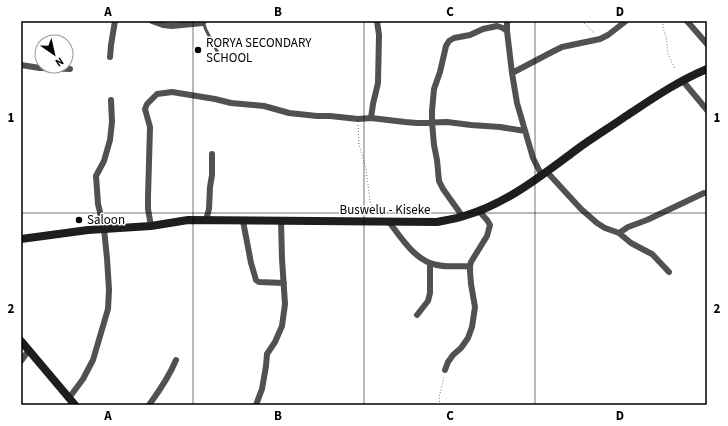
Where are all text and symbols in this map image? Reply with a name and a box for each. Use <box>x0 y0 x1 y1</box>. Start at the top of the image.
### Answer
text: A <box>103 3 112 21</box>
text: B <box>274 3 282 21</box>
text: C <box>446 3 454 21</box>
text: D <box>616 3 624 21</box>
north arrow <box>34 34 74 74</box>
place label: RORYA SECONDARY SCHOOL <box>206 34 312 67</box>
marker: RORYA SECONDARY SCHOOL <box>193 45 203 55</box>
text: N <box>52 54 67 70</box>
text: 1 <box>8 109 15 127</box>
text: 1 <box>714 109 721 127</box>
street label: Buswelu - Kiseke <box>340 201 430 219</box>
place label: Saloon <box>87 211 125 229</box>
marker: Saloon <box>74 215 84 225</box>
text: 2 <box>8 300 15 318</box>
text: 2 <box>714 300 721 318</box>
text: A <box>103 407 112 425</box>
text: B <box>274 407 282 425</box>
text: C <box>446 407 454 425</box>
text: D <box>616 407 624 425</box>

